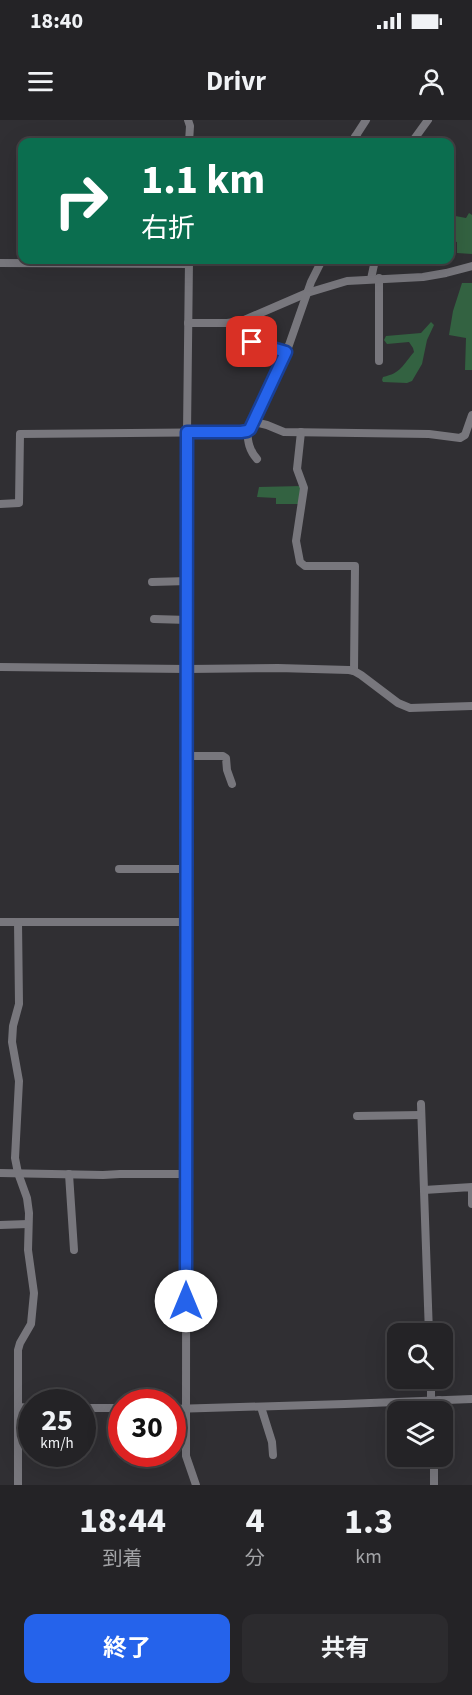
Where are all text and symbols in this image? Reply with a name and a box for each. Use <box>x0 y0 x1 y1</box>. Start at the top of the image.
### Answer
text: 18:40 <box>30 5 83 37</box>
text: Drivr <box>206 62 266 101</box>
icon: menu <box>24 65 57 98</box>
icon: person <box>415 65 448 98</box>
text: 1.1 km <box>141 150 265 210</box>
icon: right <box>42 162 120 240</box>
text: 右折 <box>141 209 195 248</box>
pin <box>226 316 277 367</box>
icon: arrive <box>235 325 268 358</box>
position arrow <box>154 1269 218 1333</box>
map controls <box>387 1323 453 1467</box>
button: search <box>387 1323 453 1389</box>
speed limit sign: 30 <box>108 1389 186 1467</box>
text: 25 <box>41 1399 73 1442</box>
button: layers <box>387 1401 453 1467</box>
text: km/h <box>40 1433 74 1454</box>
text: 18:44 <box>79 1495 166 1546</box>
text: 4 <box>245 1495 265 1546</box>
text: 1.3 <box>344 1496 393 1547</box>
text: km <box>355 1543 382 1571</box>
text: 到着 <box>103 1545 143 1573</box>
text: 分 <box>245 1545 265 1573</box>
button: 終了 <box>24 1614 230 1683</box>
button: 共有 <box>242 1614 448 1683</box>

